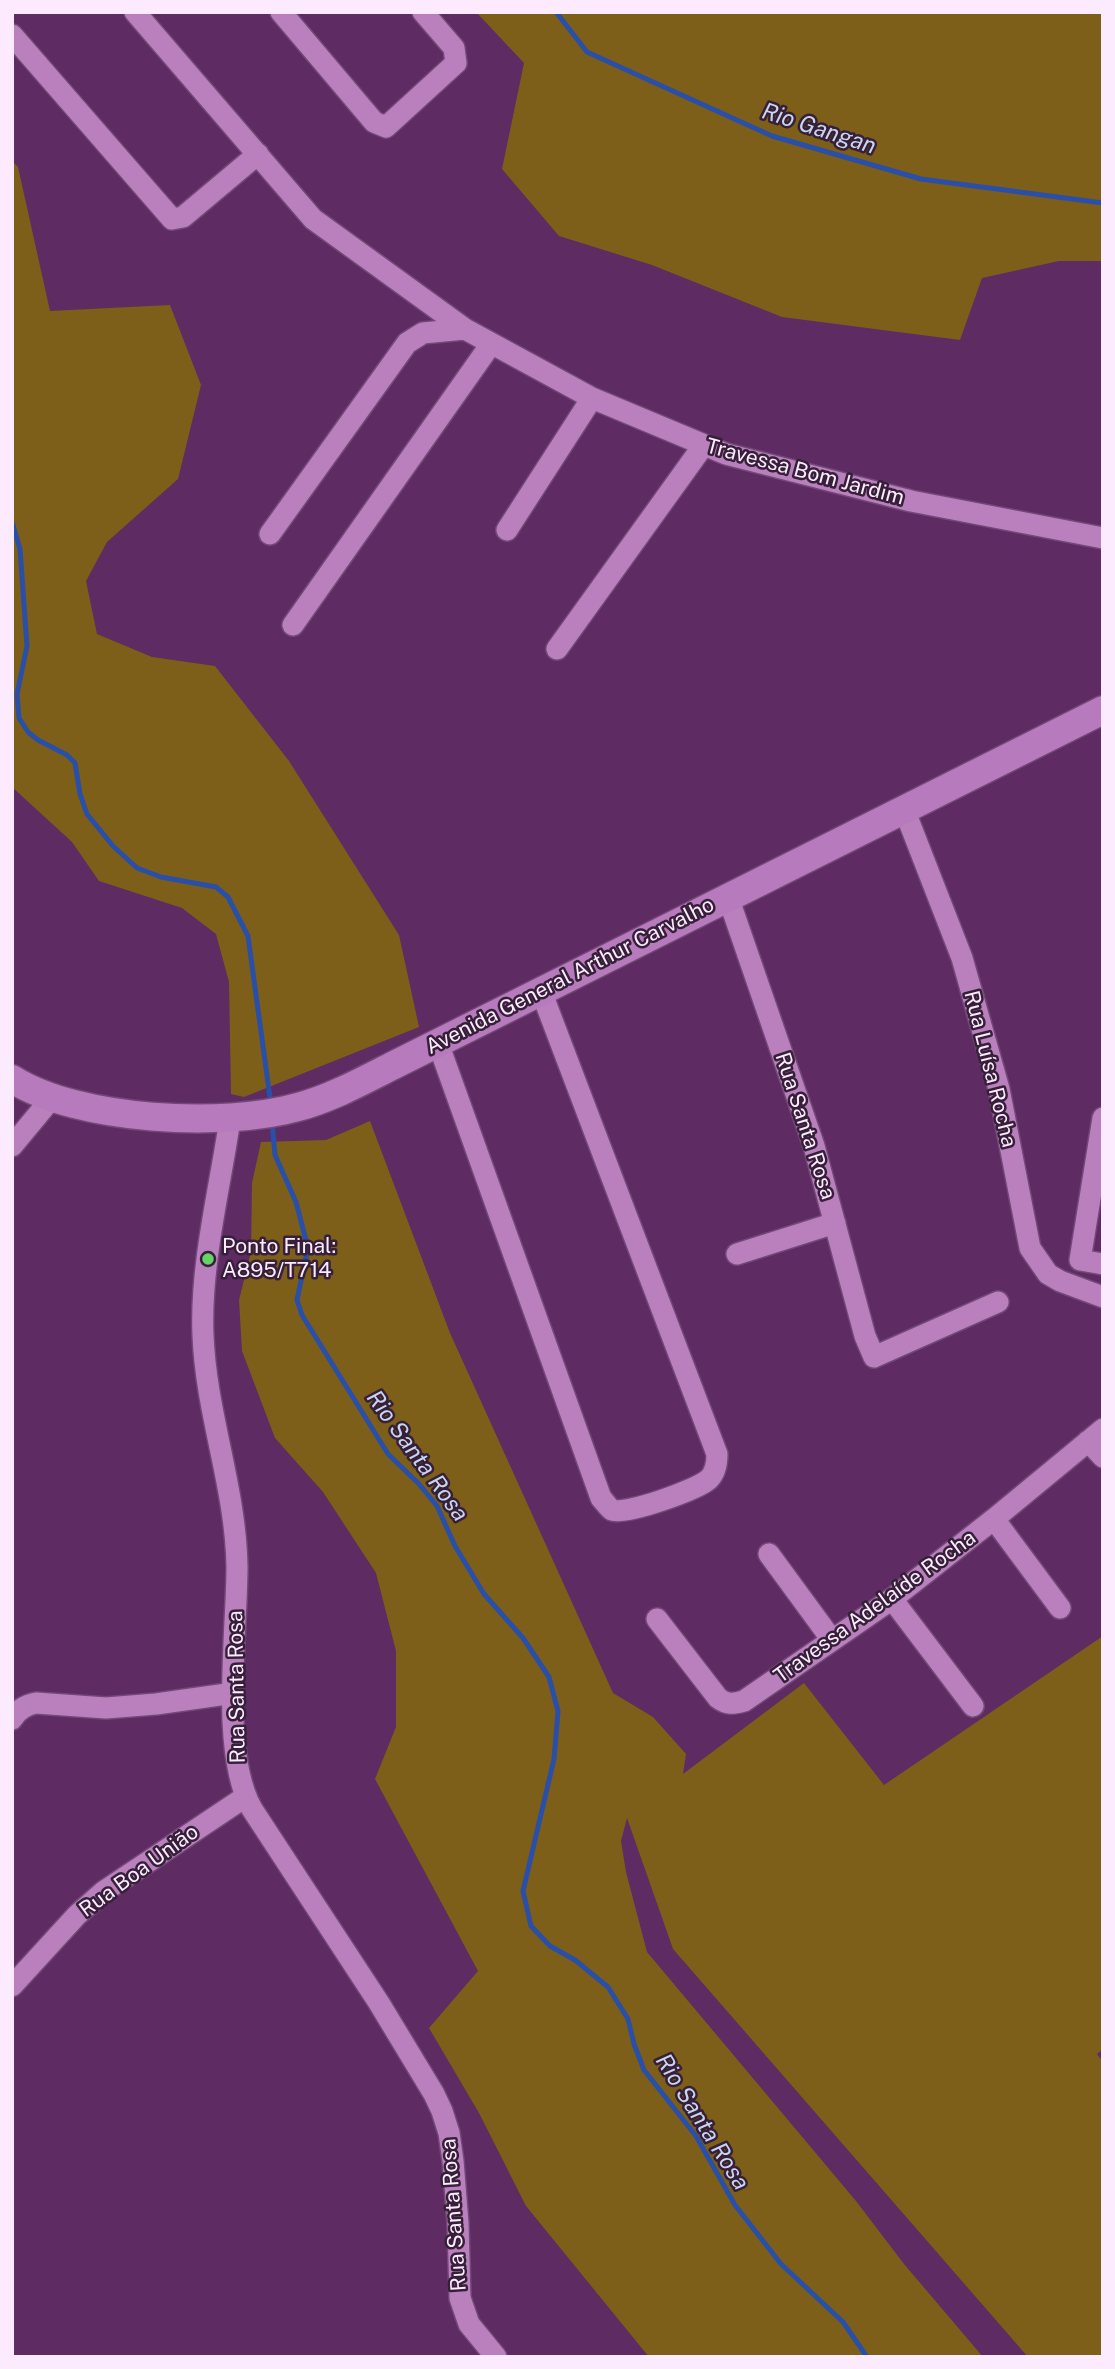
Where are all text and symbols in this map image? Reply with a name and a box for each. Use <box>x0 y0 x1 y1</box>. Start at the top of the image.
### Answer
water label: Rio Gangan <box>758 98 880 160</box>
street label: Travessa Bom Jardim <box>703 433 907 511</box>
street label: Avenida General Arthur Carvalho <box>422 892 718 1060</box>
street label: Rua Luísa Rocha <box>958 988 1022 1150</box>
street label: Rua Santa Rosa <box>769 1049 841 1203</box>
place label: Ponto Final: A895/T714 <box>222 1234 336 1284</box>
marker: Ponto Final: A895/T714 <box>200 1251 216 1267</box>
water label: Rio Santa Rosa <box>360 1385 474 1527</box>
street label: Travessa Adelaíde Rocha <box>769 1525 981 1689</box>
street label: Rua Santa Rosa <box>223 1610 251 1764</box>
street label: Rua Boa União <box>75 1819 203 1923</box>
water label: Rio Santa Rosa <box>649 2049 755 2195</box>
street label: Rua Santa Rosa <box>436 2138 472 2292</box>

